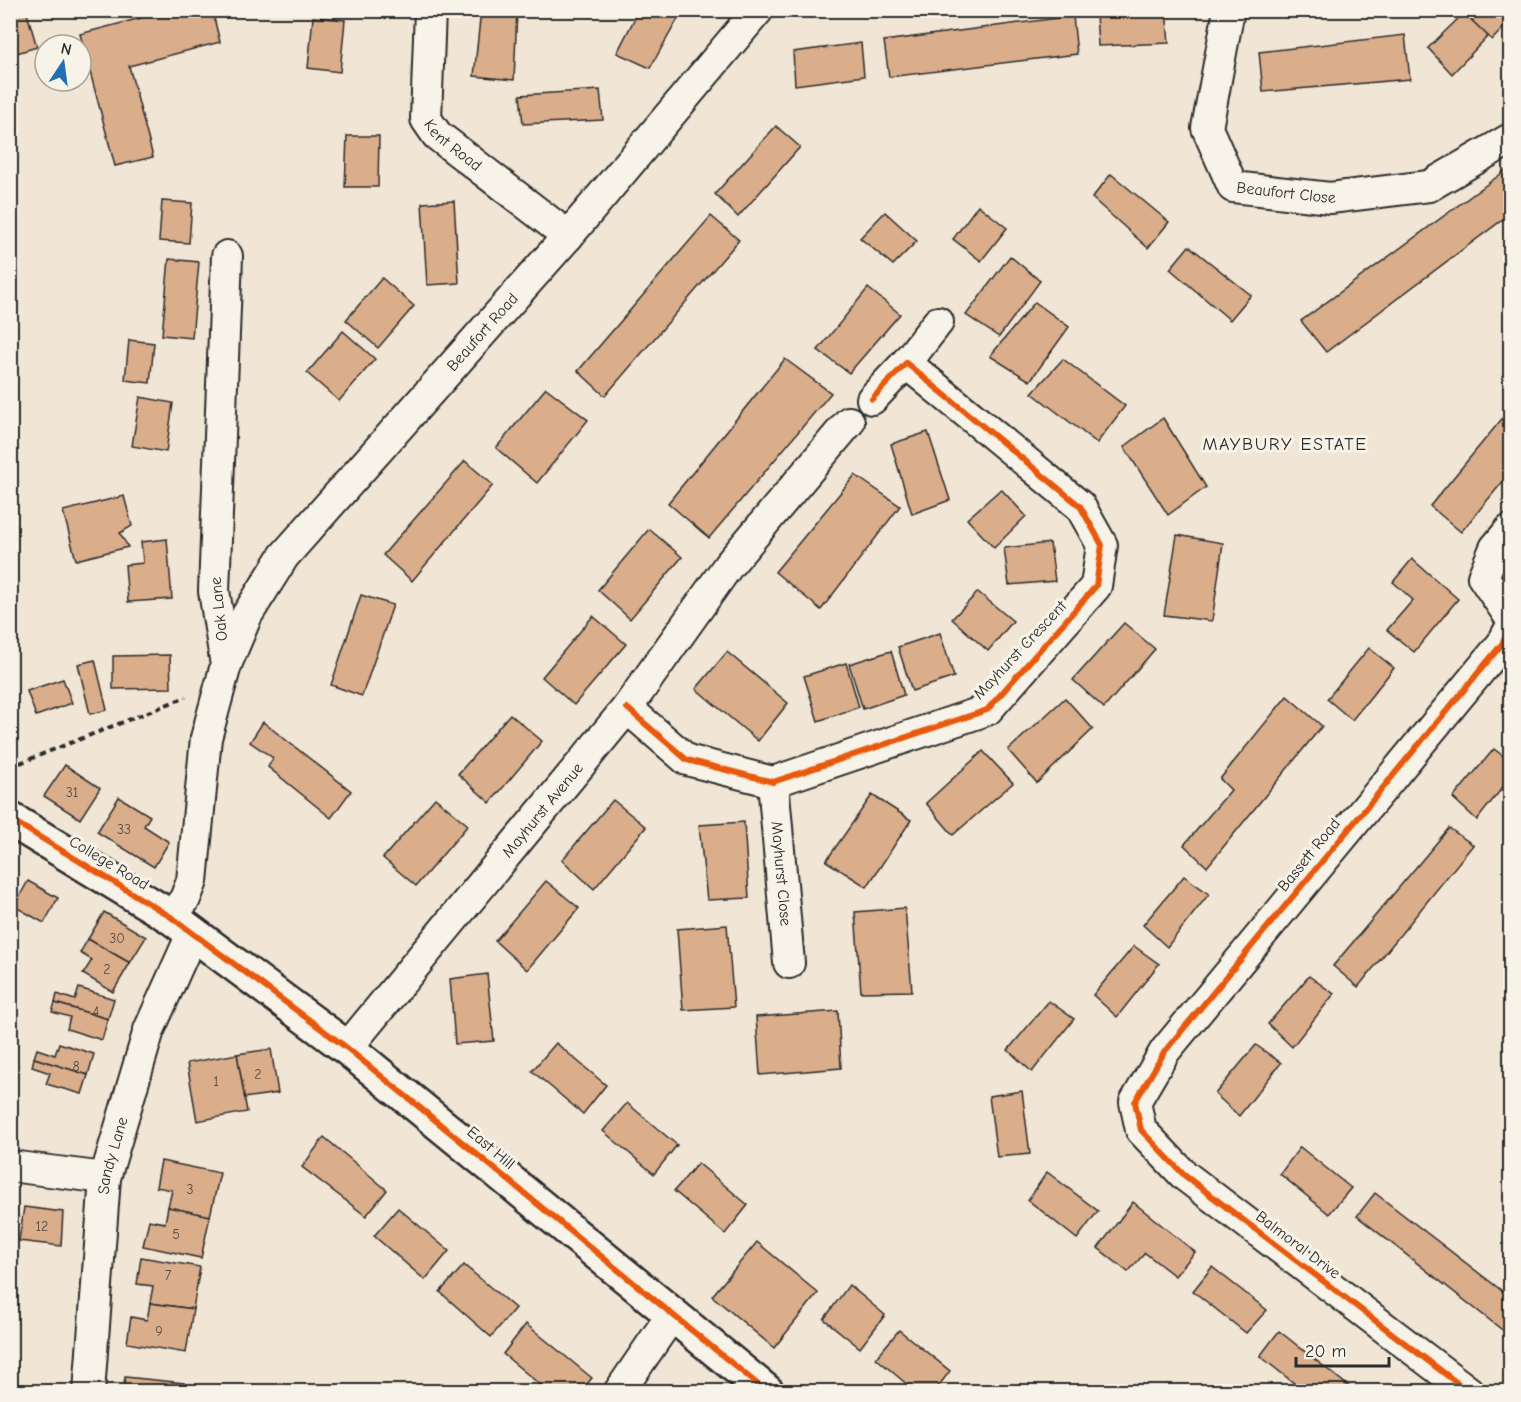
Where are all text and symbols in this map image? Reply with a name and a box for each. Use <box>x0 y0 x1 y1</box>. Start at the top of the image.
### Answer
north arrow <box>33 33 93 93</box>
text: N <box>59 39 73 59</box>
street label: Kent Road <box>420 116 485 175</box>
street label: Beaufort Close <box>1236 178 1337 207</box>
street label: Beaufort Road <box>443 290 522 375</box>
district label: MAYBURY ESTATE <box>1202 434 1368 455</box>
street label: Oak Lane <box>207 576 231 642</box>
street label: Mayhurst Crescent <box>970 597 1071 703</box>
street label: Mayhurst Avenue <box>499 759 587 861</box>
house number: 31 <box>66 784 78 801</box>
street label: Bassett Road <box>1274 815 1344 895</box>
house number: 33 <box>117 821 131 838</box>
street label: Mayhurst Close <box>768 821 795 927</box>
street label: College Road <box>66 832 152 894</box>
house number: 30 <box>109 930 125 947</box>
house number: 2 <box>103 961 111 978</box>
house number: 4 <box>93 1003 100 1020</box>
house number: 8 <box>72 1058 80 1075</box>
house number: 2 <box>254 1066 262 1083</box>
house number: 1 <box>213 1073 219 1090</box>
street label: Sandy Lane <box>95 1115 132 1195</box>
street label: East Hill <box>463 1123 519 1173</box>
house number: 3 <box>186 1181 194 1198</box>
street label: Balmoral Drive <box>1252 1207 1344 1283</box>
house number: 12 <box>36 1218 48 1235</box>
house number: 5 <box>172 1226 180 1243</box>
house number: 7 <box>165 1267 172 1284</box>
house number: 9 <box>155 1323 163 1340</box>
scale bar <box>1296 1330 1389 1368</box>
text: 20 m <box>1305 1341 1346 1362</box>

